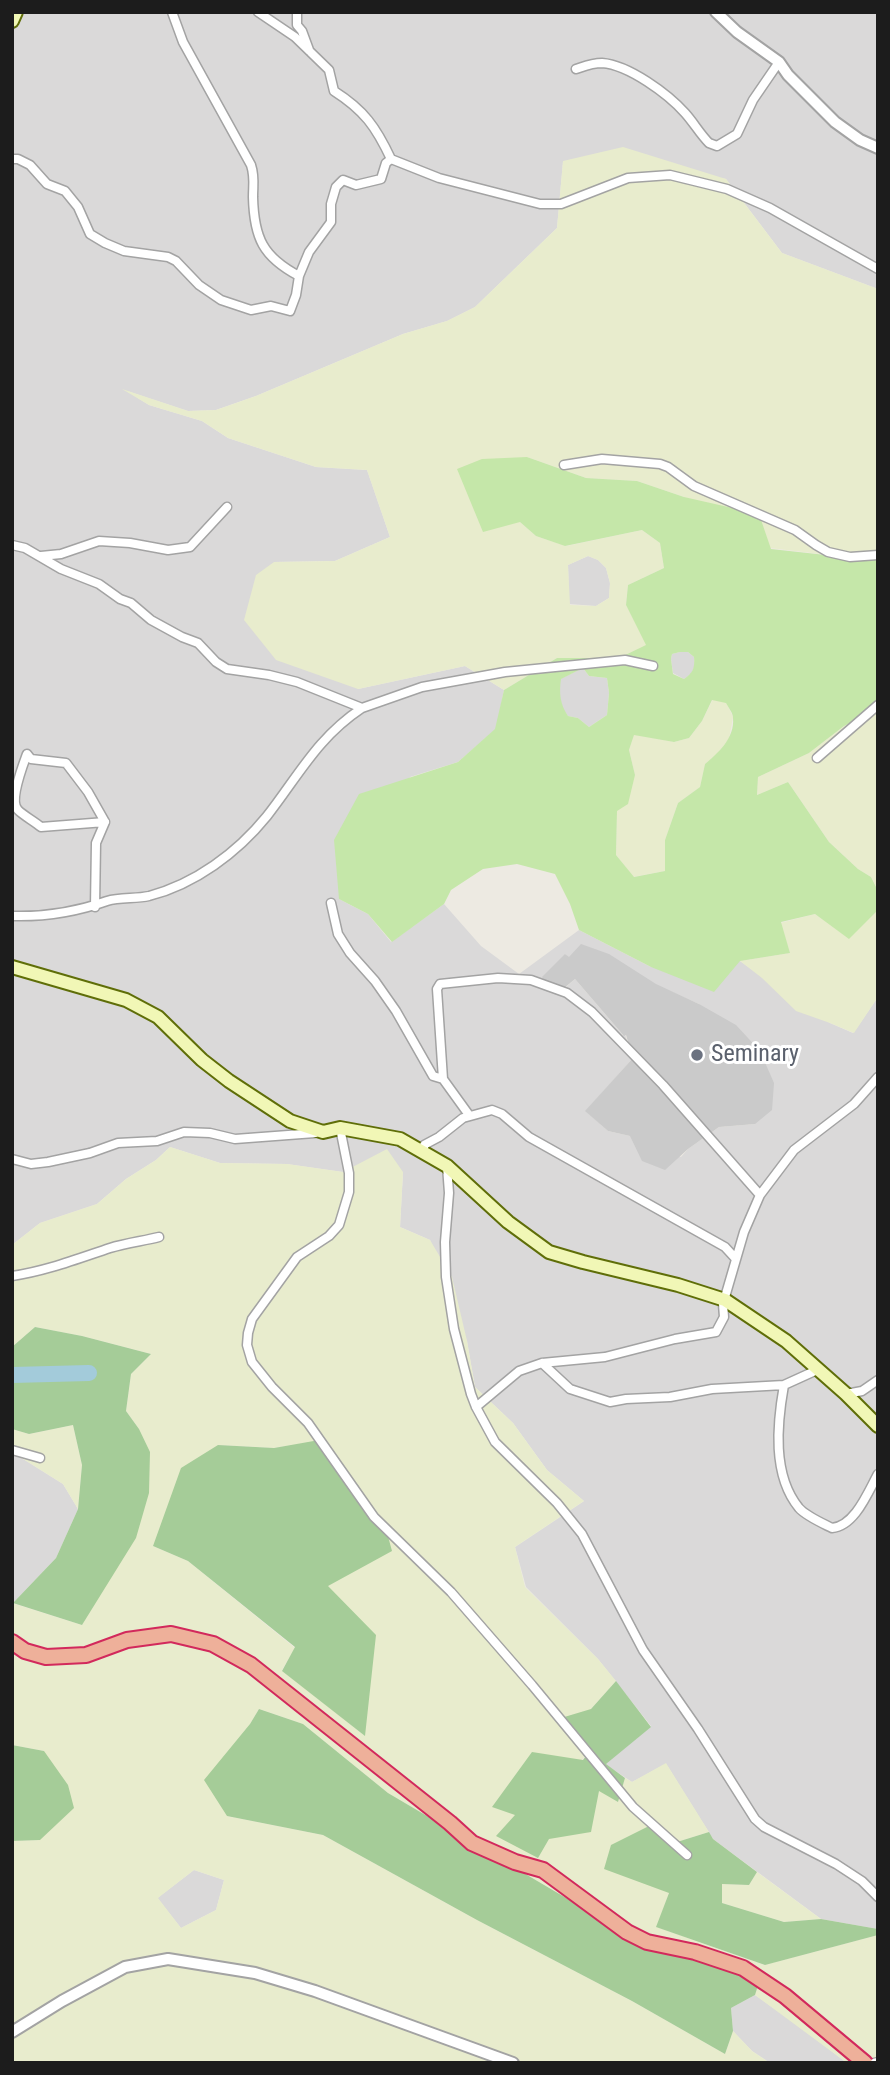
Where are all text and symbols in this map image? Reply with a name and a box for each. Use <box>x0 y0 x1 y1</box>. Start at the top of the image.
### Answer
place label: Seminary <box>711 1041 799 1069</box>
marker: Seminary <box>689 1047 705 1063</box>

